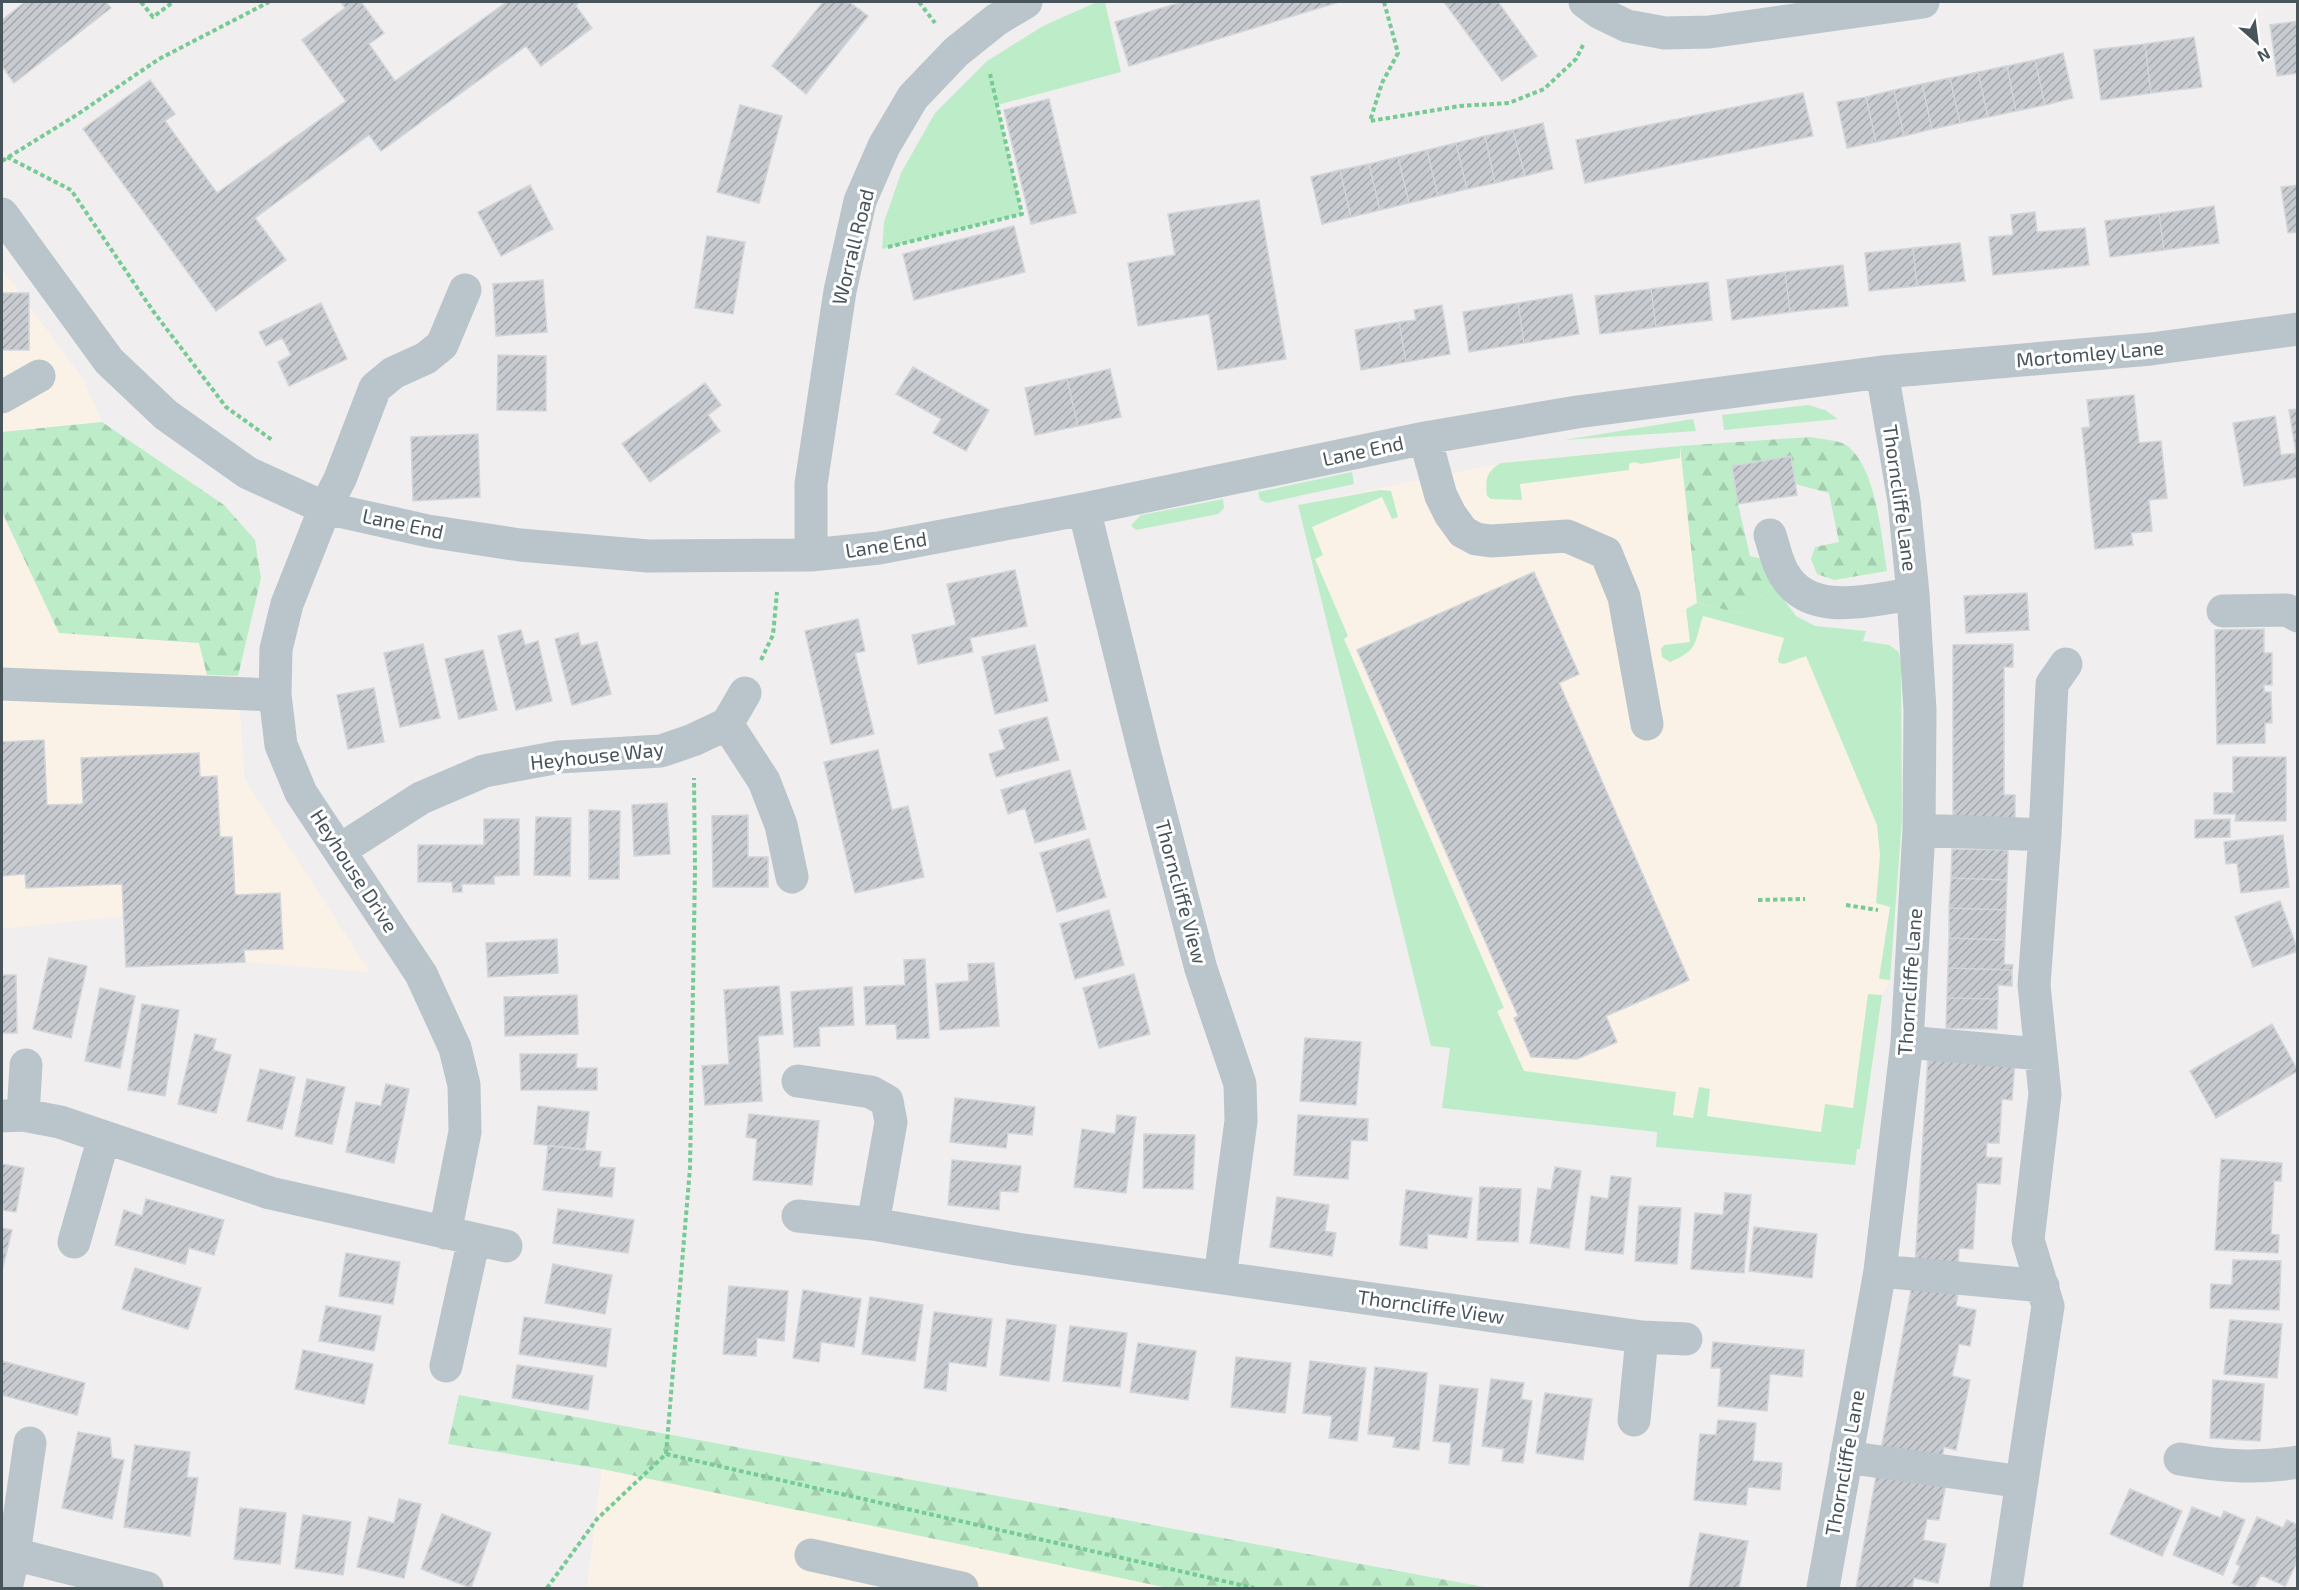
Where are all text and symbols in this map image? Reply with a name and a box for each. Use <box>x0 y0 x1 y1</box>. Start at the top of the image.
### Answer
north arrow <box>2227 12 2287 72</box>
text: N <box>2255 45 2274 67</box>
street label: Worrall Road <box>826 186 878 307</box>
street label: Mortomley Lane <box>2015 335 2165 371</box>
street label: Thorncliffe Lane <box>1879 423 1923 573</box>
street label: Lane End <box>1320 430 1406 470</box>
street label: Lane End <box>360 503 446 543</box>
street label: Lane End <box>843 526 928 562</box>
street label: Heyhouse Way <box>529 736 665 774</box>
street label: Heyhouse Drive <box>306 804 404 936</box>
street label: Thorncliffe View <box>1151 817 1213 966</box>
street label: Thorncliffe Lane <box>1892 907 1926 1056</box>
street label: Thorncliffe View <box>1356 1284 1506 1328</box>
street label: Thorncliffe Lane <box>1819 1388 1869 1538</box>

